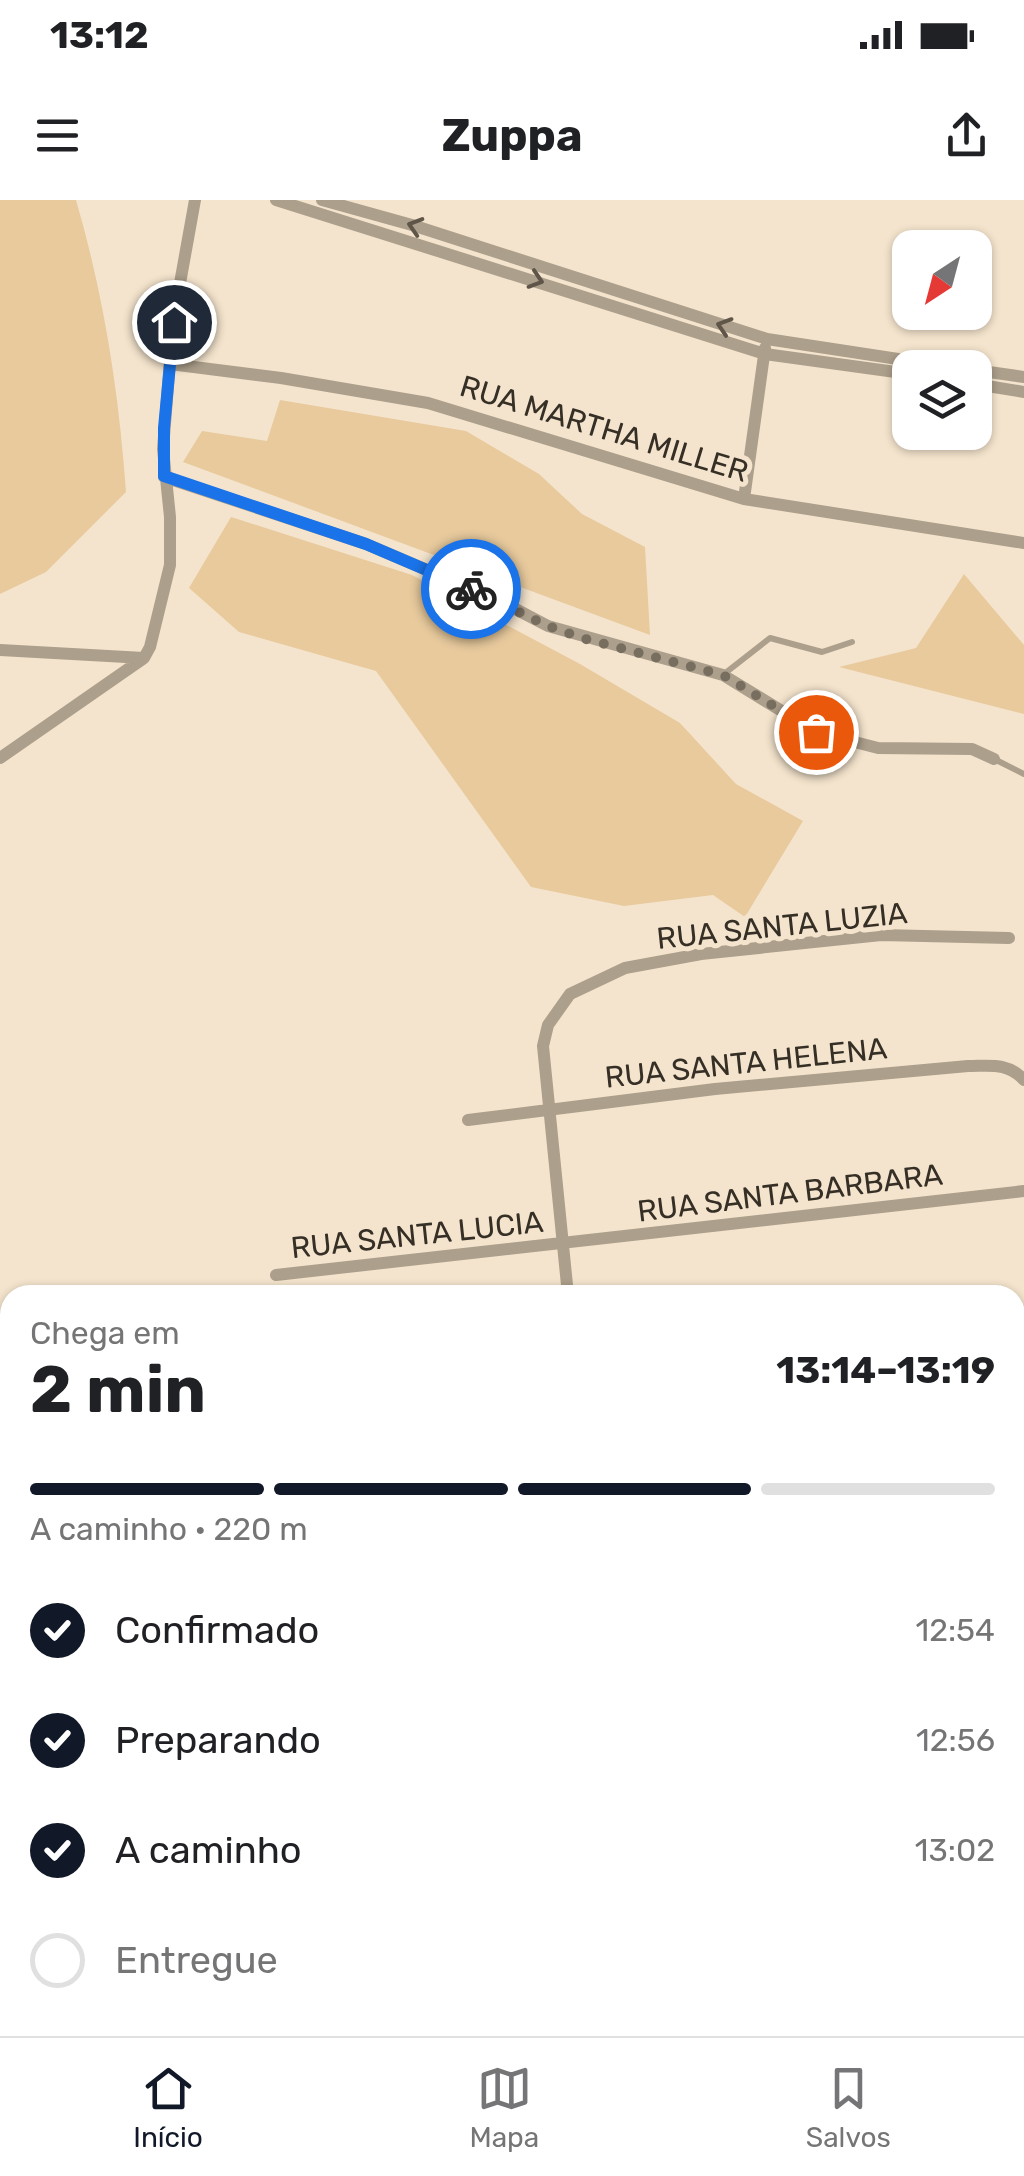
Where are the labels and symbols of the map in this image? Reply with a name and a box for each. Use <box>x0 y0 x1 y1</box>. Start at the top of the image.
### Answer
one-way arrow <box>407 217 424 238</box>
north arrow <box>892 230 992 330</box>
one-way arrow <box>527 269 544 289</box>
pin <box>132 280 217 365</box>
one-way arrow <box>716 317 733 337</box>
street label: RUA MARTHA MILLER <box>456 368 752 490</box>
courier <box>421 539 521 639</box>
pin <box>774 690 859 775</box>
street label: RUA SANTA LUZIA <box>655 895 909 957</box>
street label: RUA SANTA HELENA <box>603 1030 889 1096</box>
street label: RUA SANTA BARBARA <box>635 1156 945 1230</box>
street label: RUA SANTA LUCIA <box>289 1204 545 1266</box>

